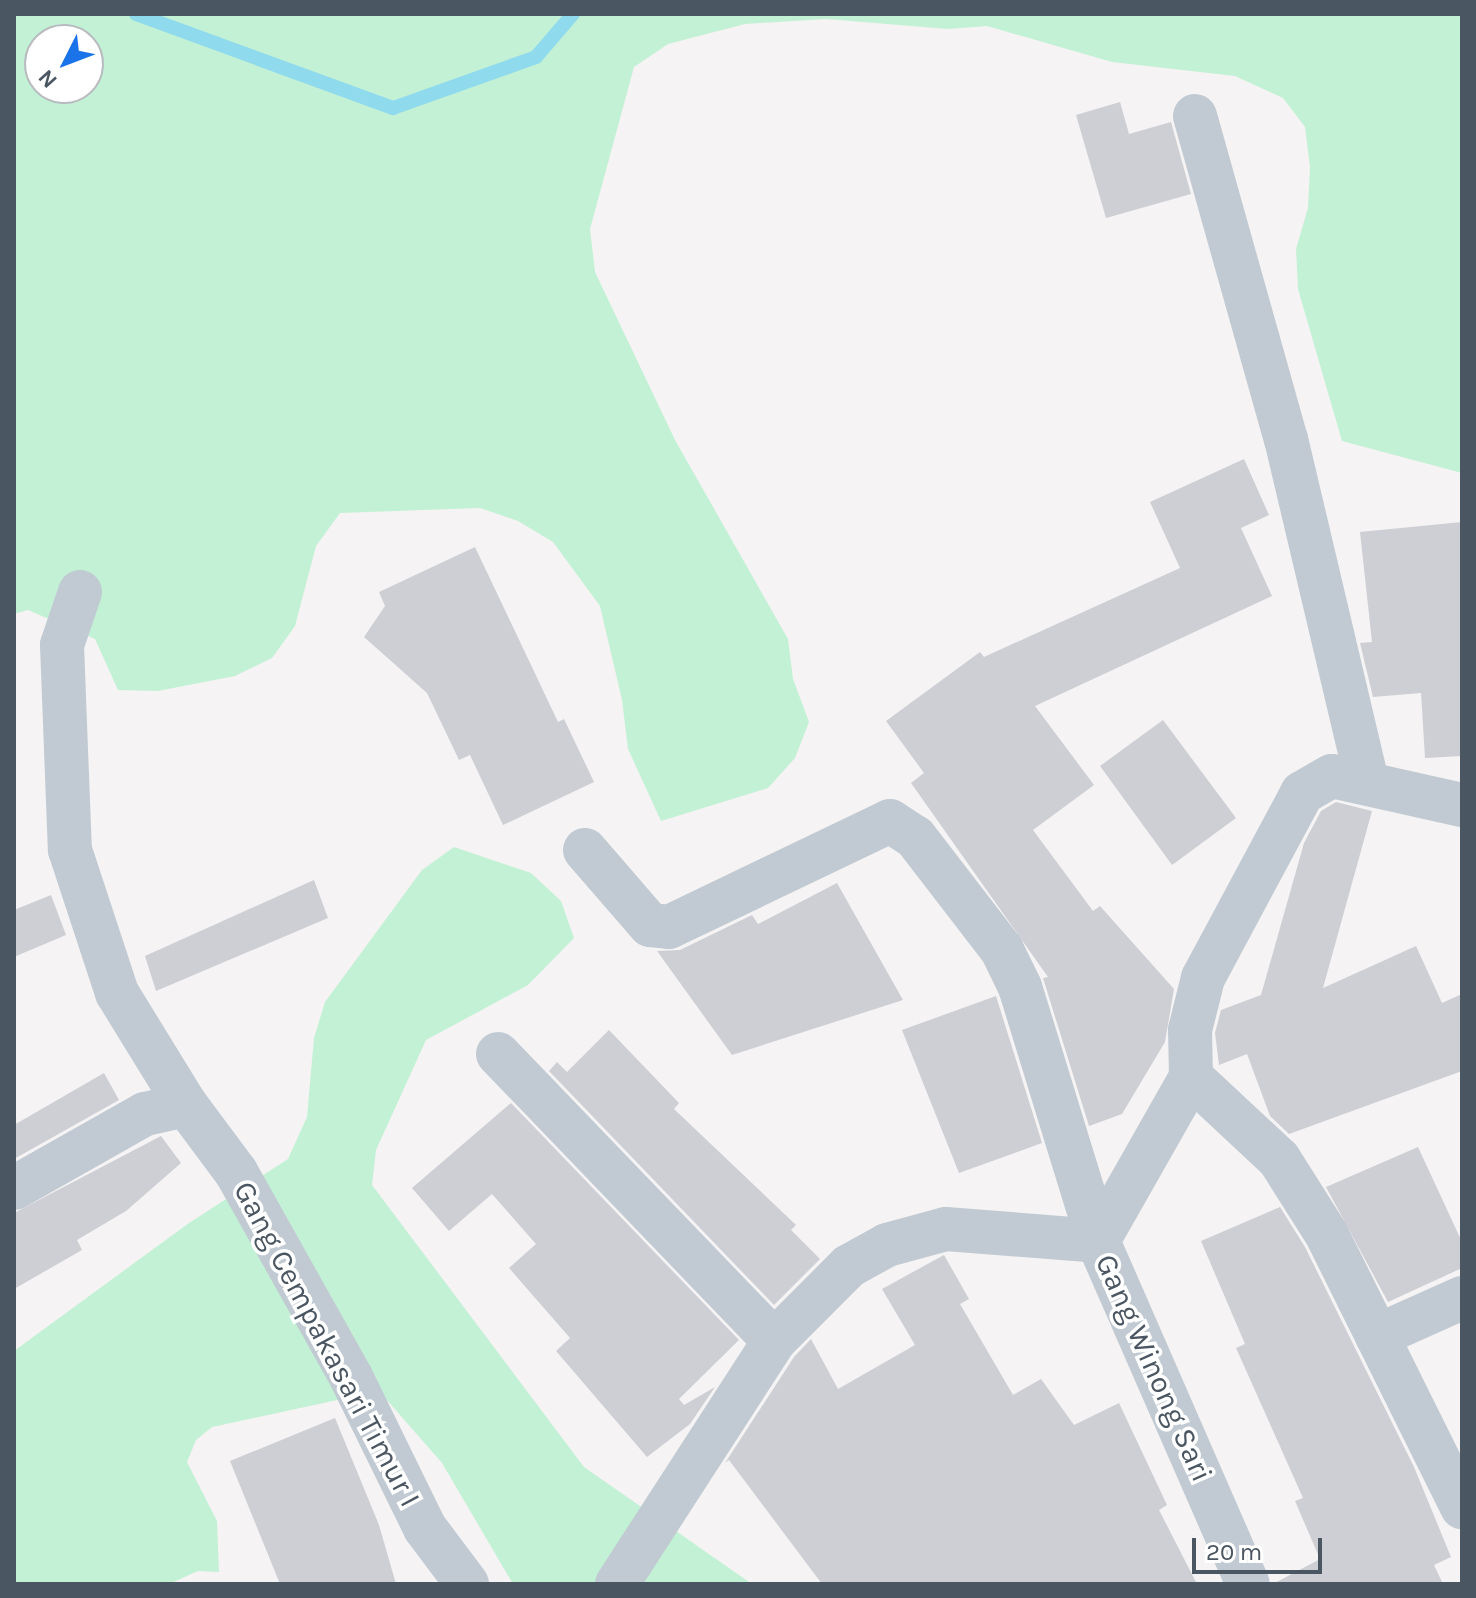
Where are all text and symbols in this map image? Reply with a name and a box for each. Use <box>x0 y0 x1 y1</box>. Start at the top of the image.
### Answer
north arrow <box>24 24 104 104</box>
text: N <box>33 64 63 93</box>
street label: Gang Cempakasari Timur I <box>226 1175 428 1513</box>
street label: Gang Winong Sari <box>1088 1249 1220 1487</box>
scale bar <box>1196 1522 1326 1572</box>
text: 20 m <box>1206 1538 1262 1566</box>

